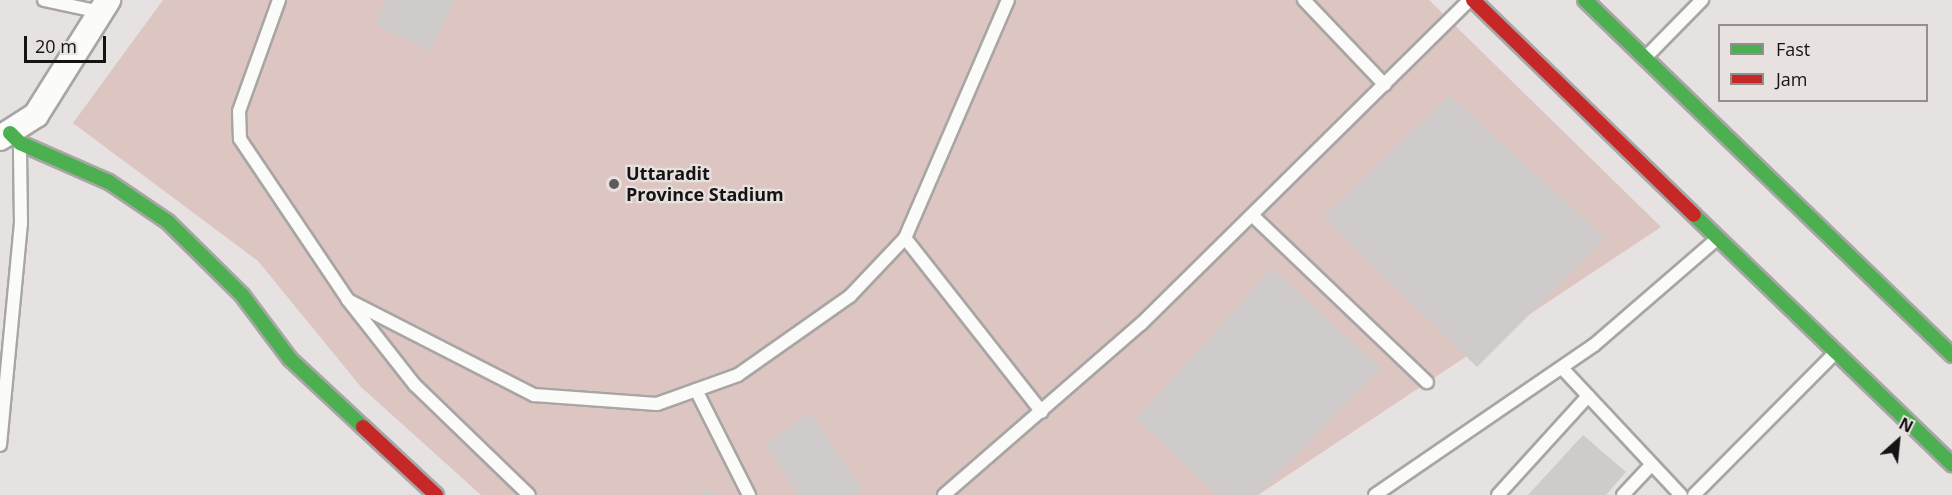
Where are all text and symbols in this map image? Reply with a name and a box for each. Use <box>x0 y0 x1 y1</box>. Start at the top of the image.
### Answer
scale bar <box>27 24 110 62</box>
legend <box>1718 24 1928 102</box>
text: 20 m <box>35 34 77 58</box>
text: Fast <box>1776 37 1810 61</box>
text: Jam <box>1776 67 1808 91</box>
place label: Uttaradit Province Stadium <box>626 163 784 206</box>
marker: Uttaradit Province Stadium <box>607 177 621 191</box>
north arrow <box>1868 411 1928 471</box>
text: N <box>1895 412 1917 438</box>

